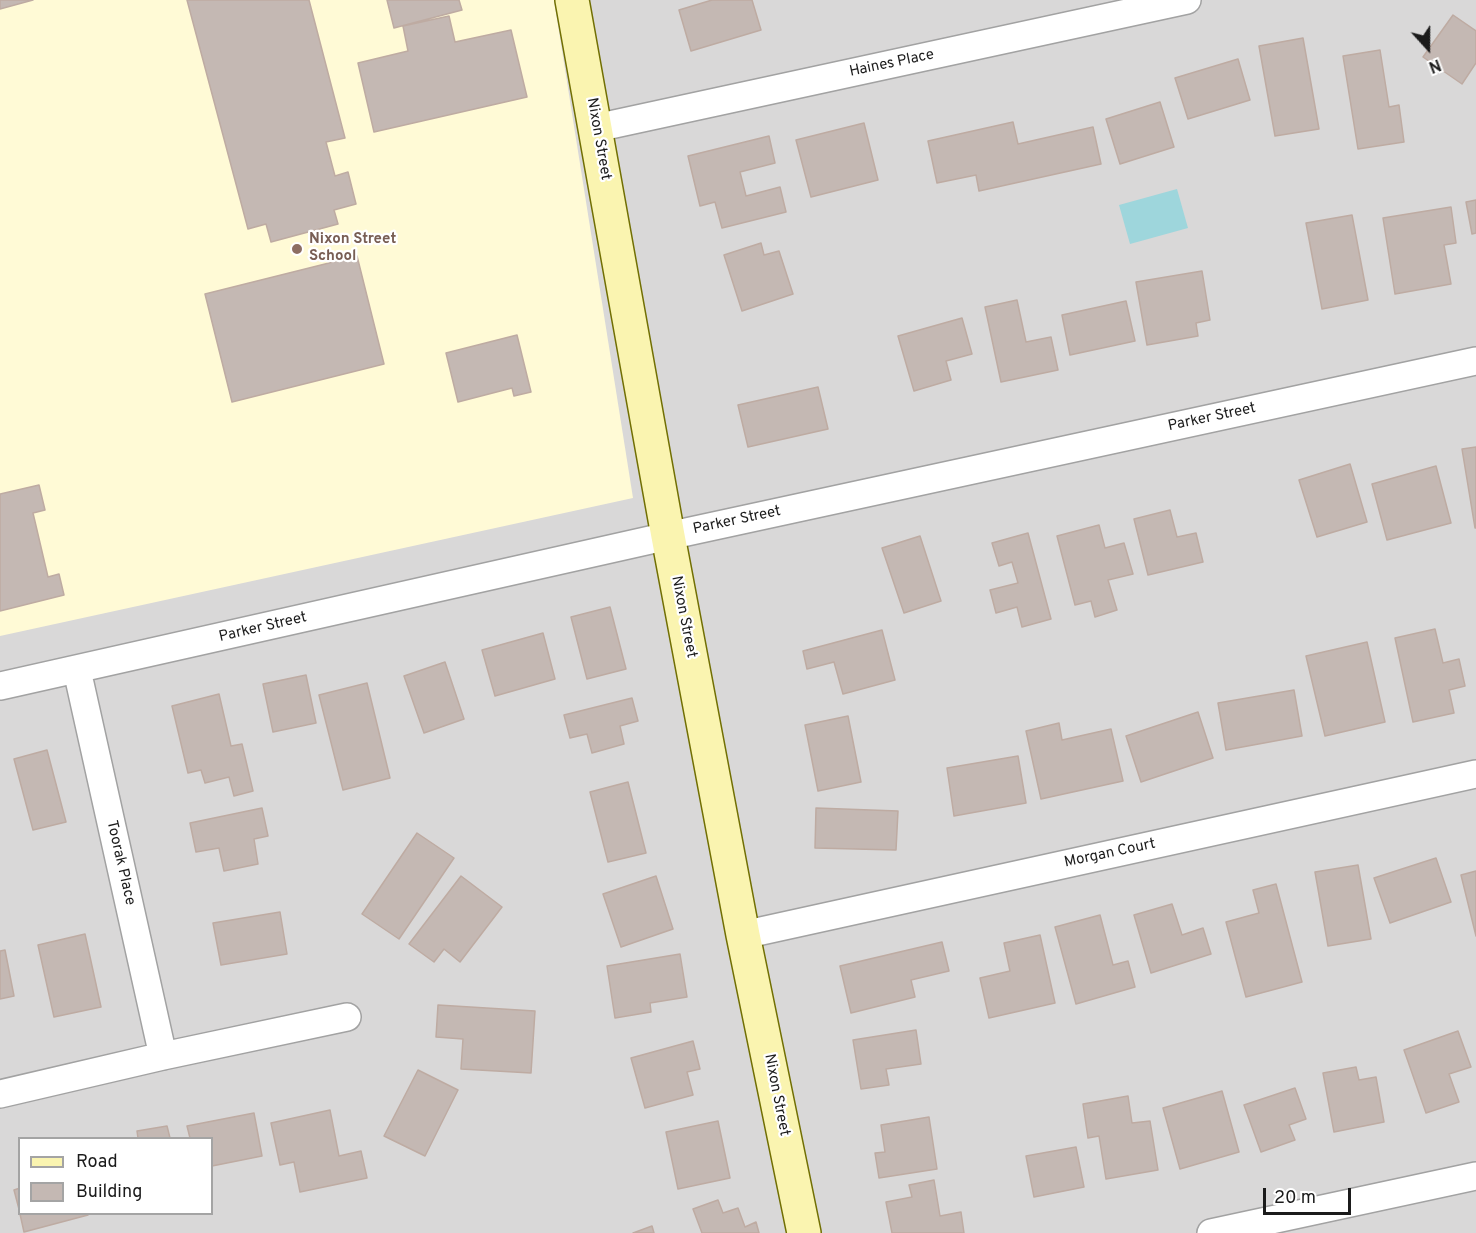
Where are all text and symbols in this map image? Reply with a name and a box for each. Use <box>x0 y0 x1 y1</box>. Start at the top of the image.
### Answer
north arrow <box>1398 18 1458 78</box>
street label: Haines Place <box>848 46 936 82</box>
text: N <box>1425 53 1443 76</box>
street label: Nixon Street <box>582 96 614 182</box>
place label: Nixon Street School <box>309 231 396 266</box>
marker: Nixon Street School <box>290 242 304 256</box>
street label: Parker Street <box>1166 400 1258 436</box>
street label: Parker Street <box>691 503 783 539</box>
street label: Nixon Street <box>666 574 700 660</box>
street label: Parker Street <box>217 609 309 647</box>
street label: Toorak Place <box>102 819 138 907</box>
street label: Morgan Court <box>1063 836 1157 872</box>
street label: Nixon Street <box>759 1052 793 1138</box>
legend <box>18 1137 213 1215</box>
text: Road <box>76 1151 118 1174</box>
scale bar <box>1266 1176 1354 1214</box>
text: Building <box>76 1181 142 1204</box>
text: 20 m <box>1274 1187 1316 1210</box>

